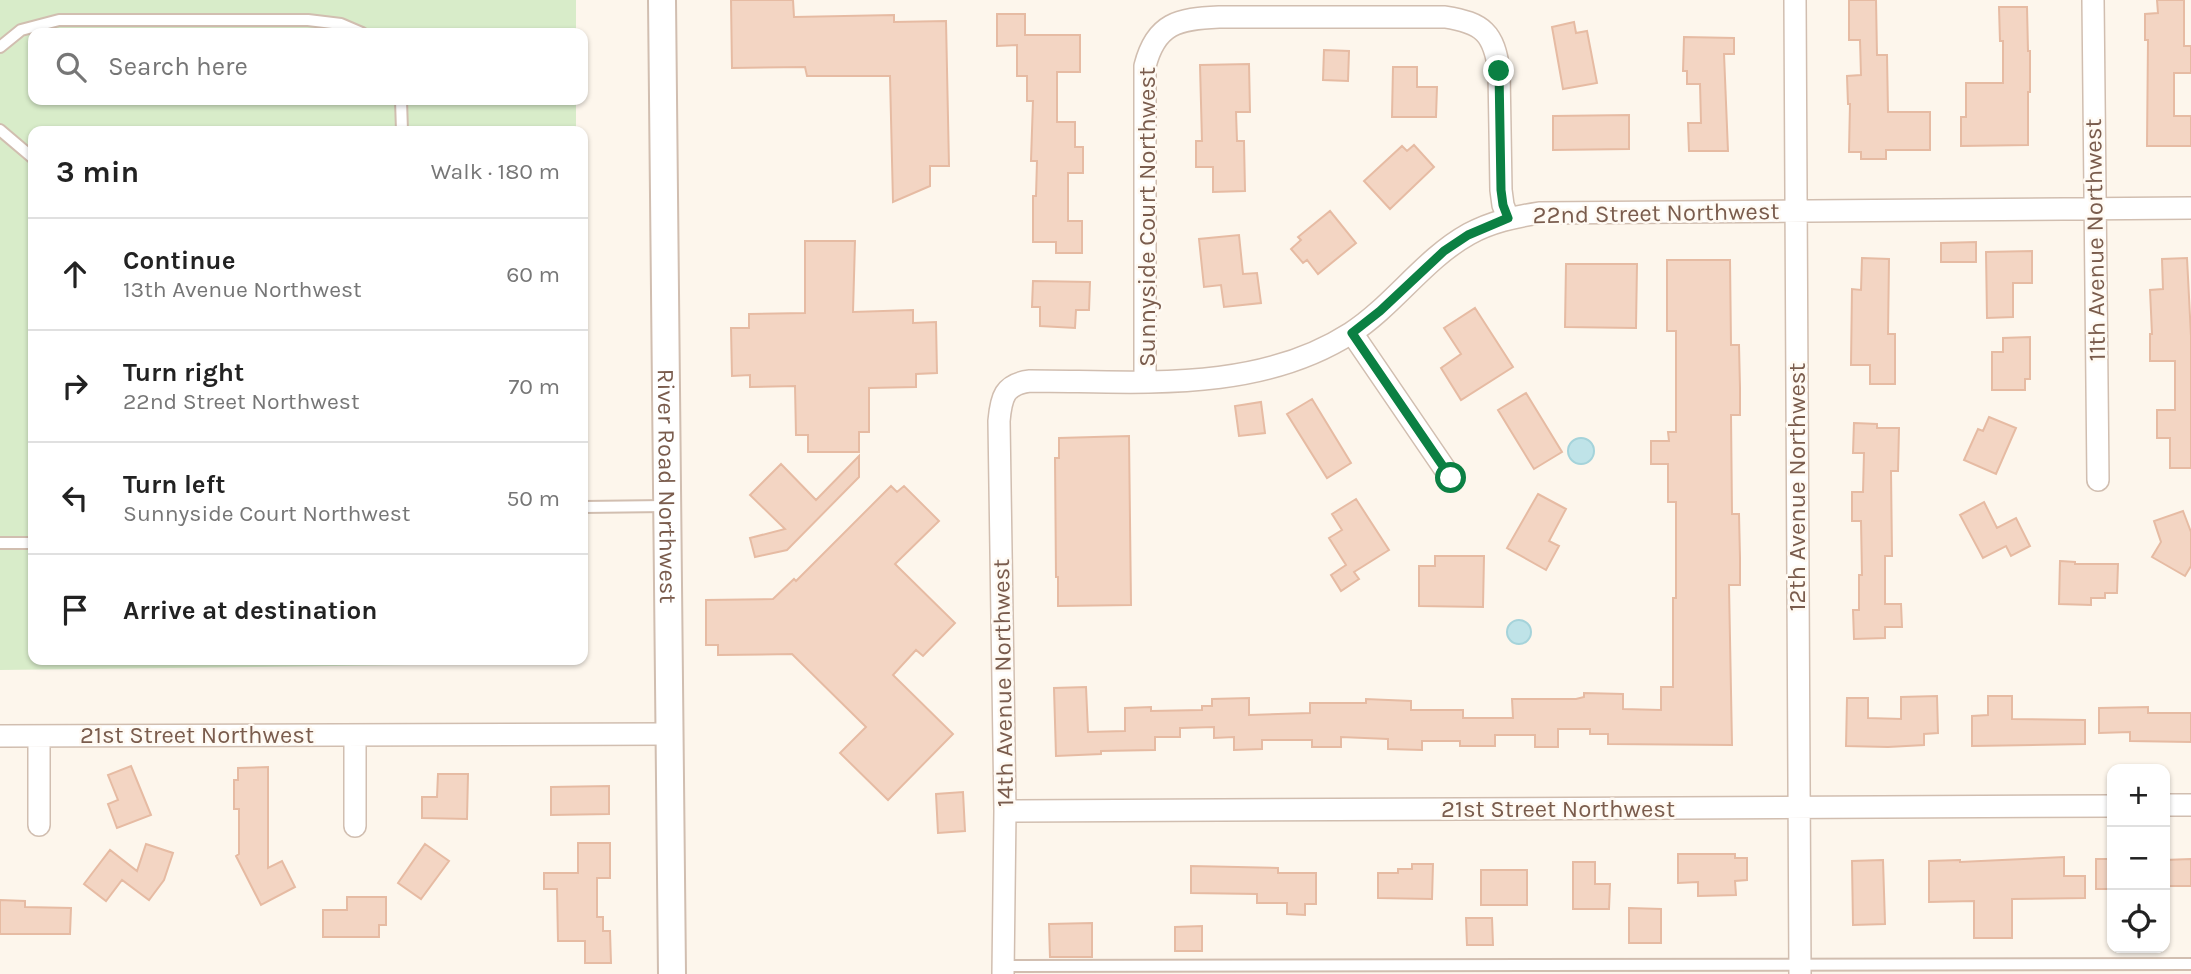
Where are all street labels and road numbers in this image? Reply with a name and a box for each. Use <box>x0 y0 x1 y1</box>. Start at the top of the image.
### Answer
street label: Sunnyside Court Northwest <box>1133 67 1161 367</box>
street label: 11th Avenue Northwest <box>2079 118 2111 362</box>
street label: 22nd Street Northwest <box>1532 197 1780 229</box>
street label: 12th Avenue Northwest <box>1783 363 1811 611</box>
street label: River Road Northwest <box>652 368 682 603</box>
street label: 14th Avenue Northwest <box>987 559 1019 807</box>
street label: 21st Street Northwest <box>80 721 314 749</box>
street label: 21st Street Northwest <box>1441 795 1675 823</box>

